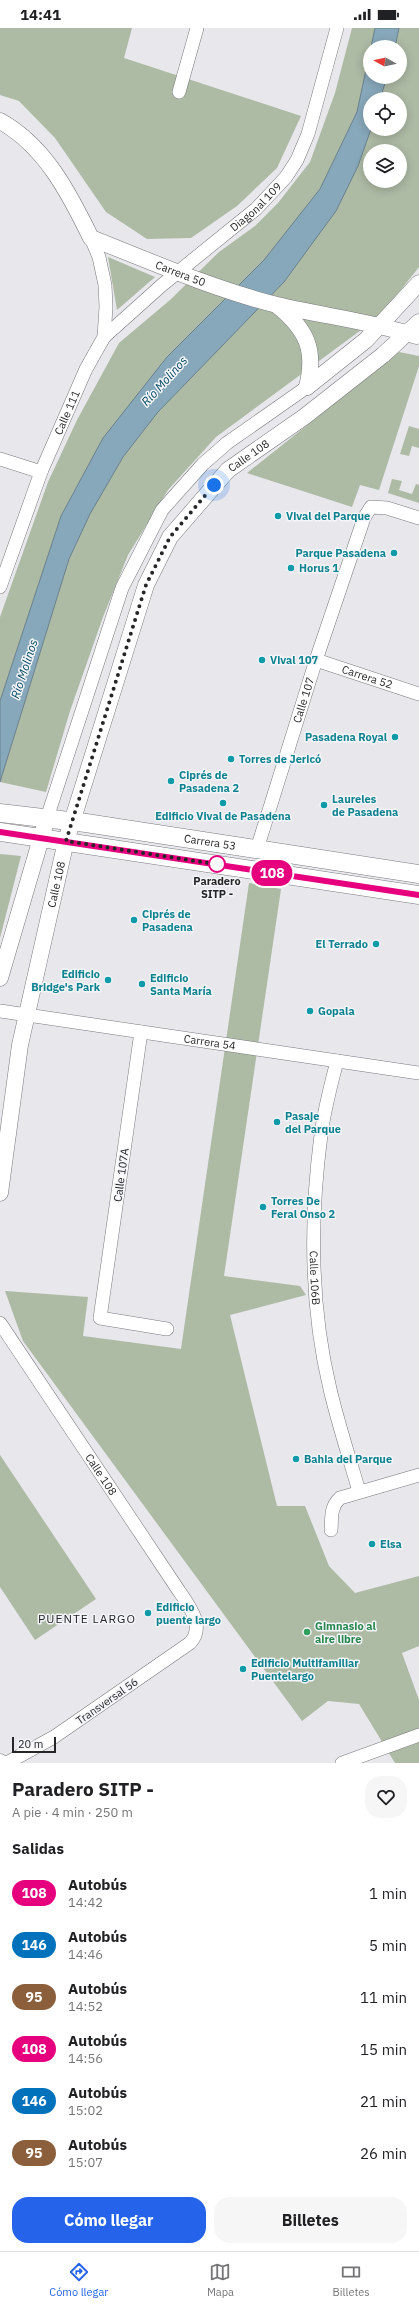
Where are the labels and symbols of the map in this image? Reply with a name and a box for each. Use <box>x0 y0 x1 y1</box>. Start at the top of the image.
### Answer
north arrow <box>363 40 407 84</box>
street label: Diagonal 109 <box>227 179 284 234</box>
street label: Carrera 50 <box>153 258 208 289</box>
water label: Río Molinos <box>138 353 190 409</box>
street label: Calle 111 <box>51 388 83 437</box>
street label: Calle 108 <box>225 436 272 475</box>
your location <box>204 475 224 495</box>
place label: Vival del Parque <box>286 509 370 523</box>
marker: Vival del Parque <box>273 511 283 521</box>
place label: Parque Pasadena <box>295 546 386 560</box>
marker: Parque Pasadena <box>389 548 399 558</box>
place label: Horus 1 <box>299 561 339 575</box>
marker: Horus 1 <box>286 563 296 573</box>
water label: Río Molinos <box>7 637 41 701</box>
place label: Vival 107 <box>270 653 319 667</box>
marker: Vival 107 <box>257 655 267 665</box>
street label: Carrera 52 <box>340 662 394 692</box>
street label: Calle 107 <box>290 676 317 725</box>
place label: Pasadena Royal <box>305 730 388 744</box>
marker: Pasadena Royal <box>390 732 400 742</box>
place label: Torres de Jericó <box>239 752 321 766</box>
marker: Torres de Jericó <box>226 754 236 764</box>
place label: Ciprés de Pasadena 2 <box>179 768 239 795</box>
marker: Ciprés de Pasadena 2 <box>166 776 176 786</box>
place label: Laureles de Pasadena <box>332 792 398 819</box>
marker: Edificio Vival de Pasadena <box>218 798 228 808</box>
marker: Laureles de Pasadena <box>319 800 329 810</box>
place label: Edificio Vival de Pasadena <box>155 809 291 823</box>
street label: Carrera 53 <box>183 831 237 853</box>
marker: Paradero SITP - <box>208 855 226 873</box>
street label: Calle 108 <box>44 860 68 909</box>
line badge: 108 <box>249 860 295 886</box>
place label: Paradero SITP - <box>193 874 241 901</box>
place label: Ciprés de Pasadena <box>142 907 193 934</box>
marker: Ciprés de Pasadena <box>129 915 139 925</box>
place label: El Terrado <box>316 937 368 951</box>
marker: El Terrado <box>371 939 381 949</box>
place label: Edificio Bridge's Park <box>31 967 101 994</box>
place label: Edificio Santa María <box>150 971 212 998</box>
marker: Edificio Bridge's Park <box>103 975 113 985</box>
marker: Edificio Santa María <box>137 979 147 989</box>
place label: Gopala <box>318 1004 355 1018</box>
marker: Gopala <box>305 1006 315 1016</box>
street label: Carrera 54 <box>183 1031 237 1053</box>
place label: Pasaje del Parque <box>285 1109 341 1136</box>
marker: Pasaje del Parque <box>272 1117 282 1127</box>
street label: Calle 107A <box>110 1147 132 1203</box>
place label: Torres De Feral Onso 2 <box>271 1194 335 1221</box>
marker: Torres De Feral Onso 2 <box>258 1202 268 1212</box>
street label: Calle 106B <box>307 1251 323 1306</box>
street label: Calle 108 <box>82 1451 120 1498</box>
place label: Bahia del Parque <box>304 1452 392 1466</box>
marker: Bahia del Parque <box>291 1454 301 1464</box>
place label: Elsa <box>380 1537 402 1551</box>
marker: Elsa <box>367 1539 377 1549</box>
place label: Edificio puente largo <box>156 1600 221 1627</box>
marker: Edificio puente largo <box>143 1608 153 1618</box>
district label: PUENTE LARGO <box>38 1611 136 1626</box>
place label: Gimnasio al aire libre <box>315 1619 376 1646</box>
marker: Gimnasio al aire libre <box>302 1627 312 1637</box>
place label: Edificio Multifamiliar Puentelargo <box>251 1656 359 1683</box>
marker: Edificio Multifamiliar Puentelargo <box>238 1664 248 1674</box>
street label: Transversal 56 <box>73 1674 141 1728</box>
scale bar <box>12 1735 56 1754</box>

